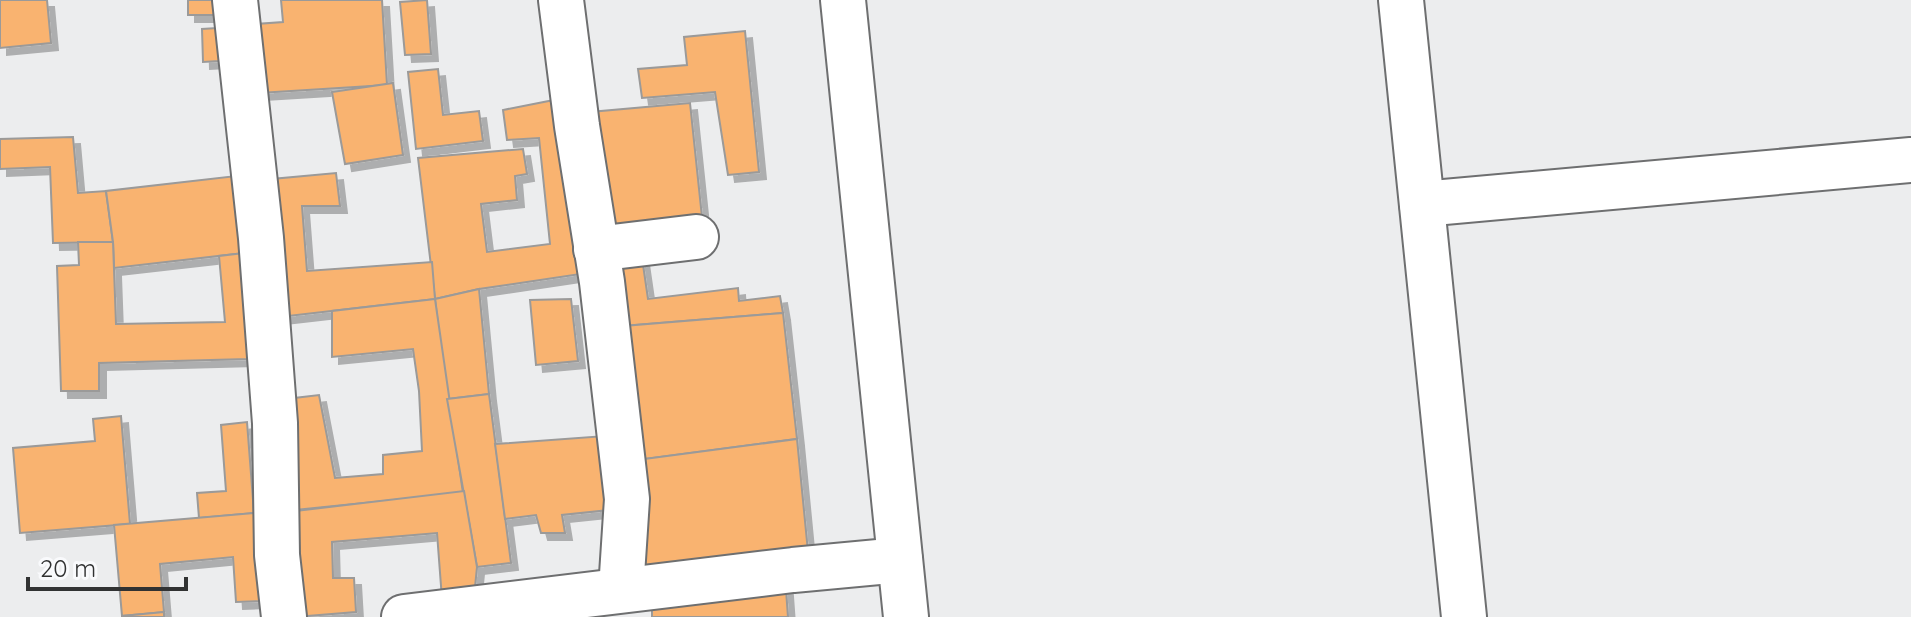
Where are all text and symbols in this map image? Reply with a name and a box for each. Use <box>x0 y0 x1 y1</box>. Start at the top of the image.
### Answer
scale bar <box>28 541 186 591</box>
text: 20 m <box>40 553 96 583</box>

